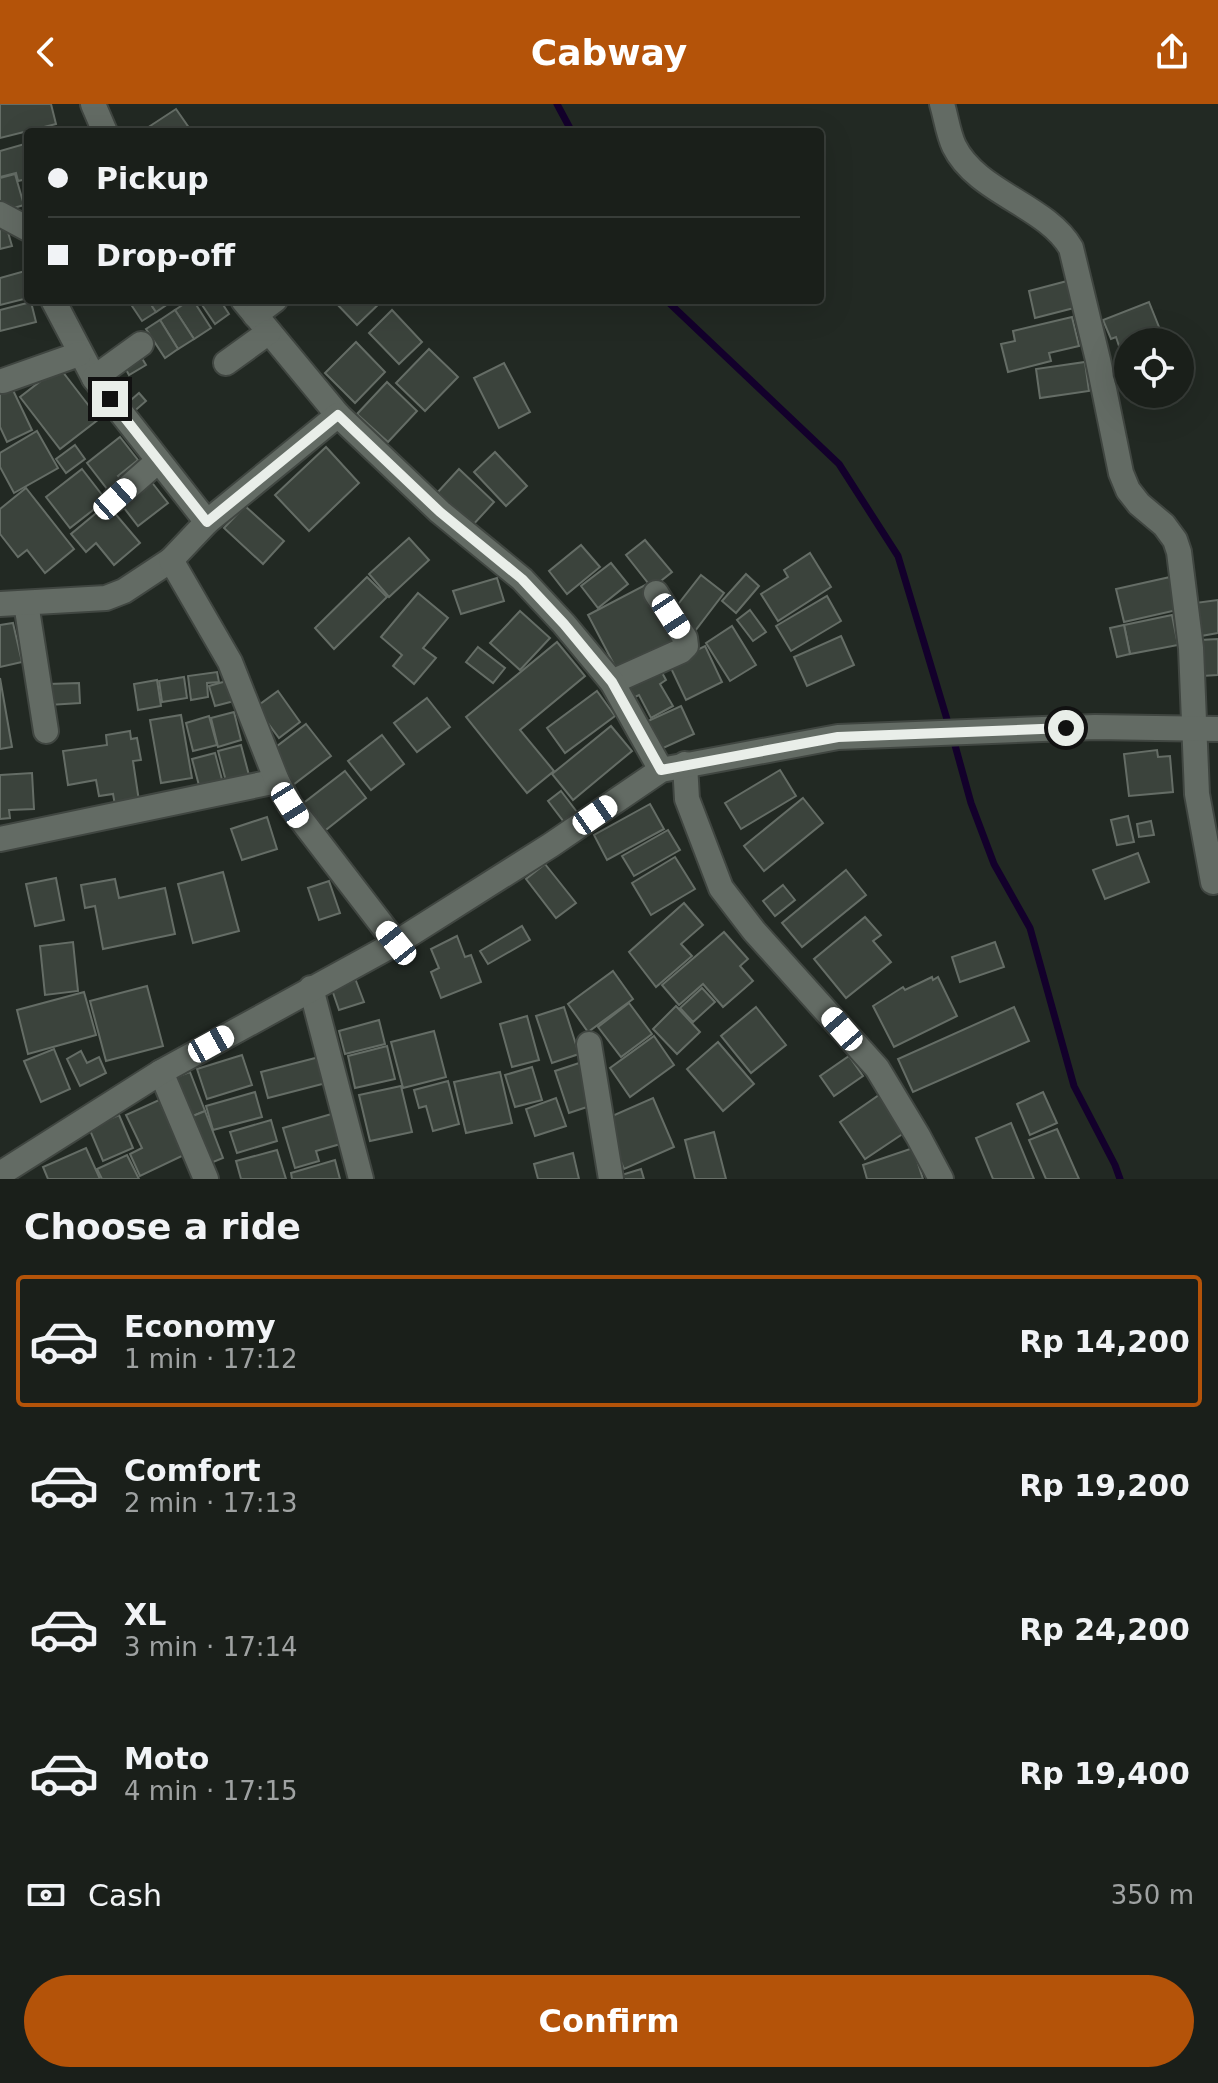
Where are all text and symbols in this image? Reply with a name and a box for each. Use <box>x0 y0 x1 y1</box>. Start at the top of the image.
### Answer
icon: back <box>24 30 68 74</box>
icon: share <box>1150 30 1194 74</box>
text: Cabway <box>531 32 687 73</box>
text: Pickup <box>96 161 209 196</box>
text: Drop-off <box>96 238 235 273</box>
map controls <box>1114 328 1194 408</box>
button: locate <box>1114 328 1194 408</box>
route end <box>92 381 128 417</box>
car <box>89 474 141 524</box>
car <box>648 589 694 643</box>
route start <box>1048 710 1084 746</box>
car <box>267 778 313 832</box>
car <box>568 791 622 839</box>
car <box>372 917 420 969</box>
car <box>817 1003 867 1055</box>
car <box>184 1022 238 1066</box>
text: Choose a ride <box>24 1206 301 1247</box>
icon: car <box>28 1305 100 1377</box>
text: Economy <box>124 1309 276 1344</box>
text: Rp 14,200 <box>1019 1324 1190 1359</box>
text: 1 min · 17:12 <box>124 1344 298 1374</box>
icon: car <box>28 1449 100 1521</box>
text: Comfort <box>124 1453 261 1488</box>
text: Rp 19,200 <box>1019 1468 1190 1503</box>
text: 2 min · 17:13 <box>124 1488 298 1518</box>
icon: car <box>28 1593 100 1665</box>
text: XL <box>124 1597 166 1632</box>
text: Rp 24,200 <box>1019 1612 1190 1647</box>
text: 3 min · 17:14 <box>124 1632 298 1662</box>
icon: car <box>28 1737 100 1809</box>
text: Moto <box>124 1741 209 1776</box>
text: Rp 19,400 <box>1019 1756 1190 1791</box>
text: 4 min · 17:15 <box>124 1776 298 1806</box>
icon: cash <box>24 1873 68 1917</box>
text: Cash <box>88 1878 162 1913</box>
text: 350 m <box>1111 1880 1194 1910</box>
button: Confirm <box>24 1975 1194 2067</box>

